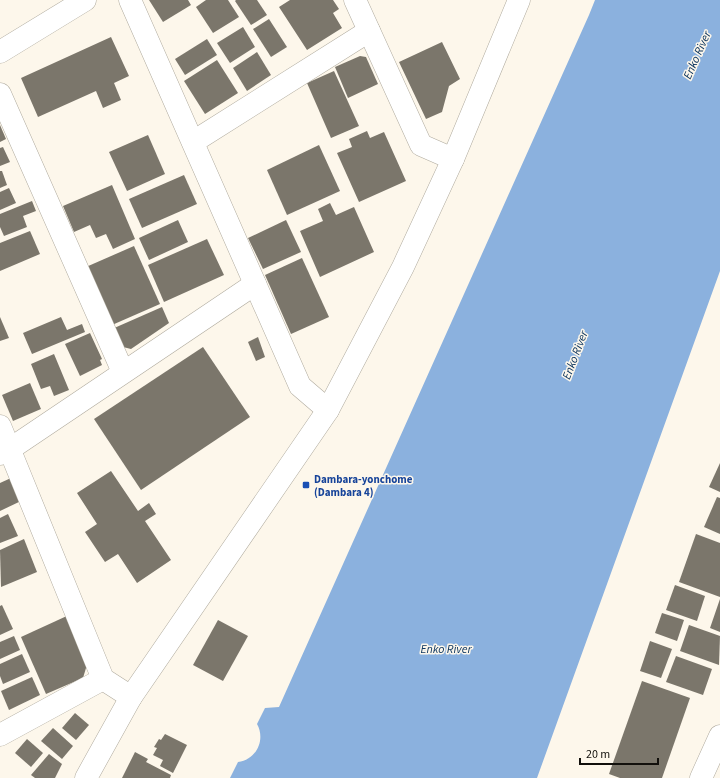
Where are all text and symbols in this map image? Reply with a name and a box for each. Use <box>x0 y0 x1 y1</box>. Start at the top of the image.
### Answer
water label: Enko River <box>679 28 716 82</box>
water label: Enko River <box>558 327 593 382</box>
place label: Dambara-yonchome (Dambara 4) <box>314 472 413 500</box>
marker: Dambara-yonchome (Dambara 4) <box>301 480 311 490</box>
water label: Enko River <box>420 641 472 658</box>
scale bar <box>580 740 658 766</box>
text: 20 m <box>586 746 610 763</box>

